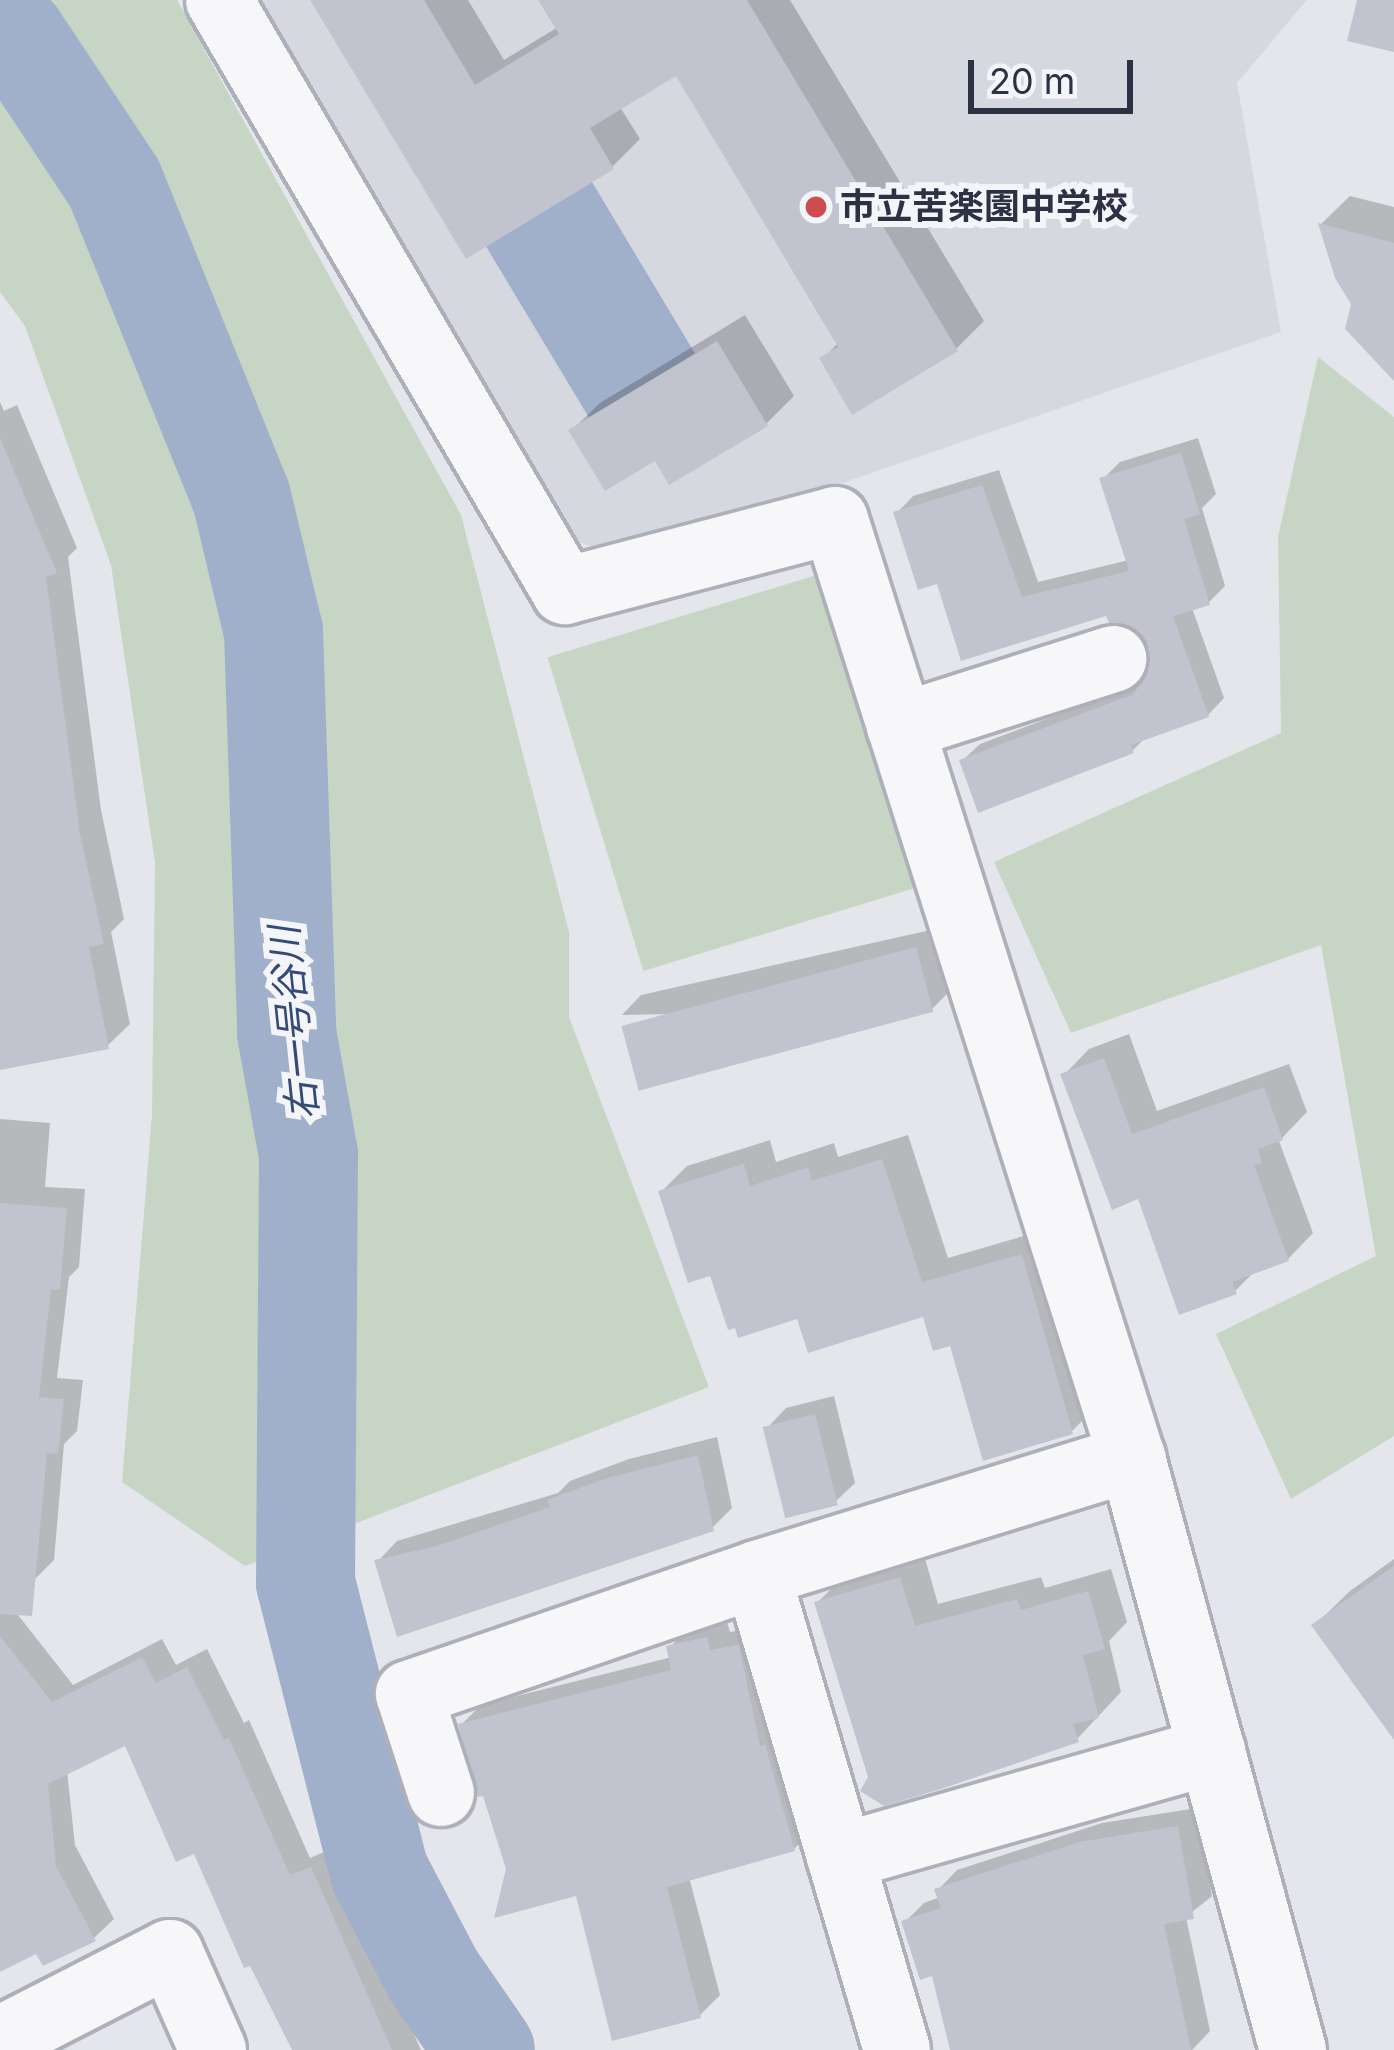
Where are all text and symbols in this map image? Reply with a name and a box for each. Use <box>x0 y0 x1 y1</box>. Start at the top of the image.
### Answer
scale bar <box>974 36 1139 110</box>
text: 20 m <box>989 59 1075 103</box>
place label: 市立苦楽園中学校 <box>840 185 1128 229</box>
marker: 市立苦楽園中学校 <box>803 194 829 220</box>
water label: 右一号谷川 <box>261 924 327 1122</box>

